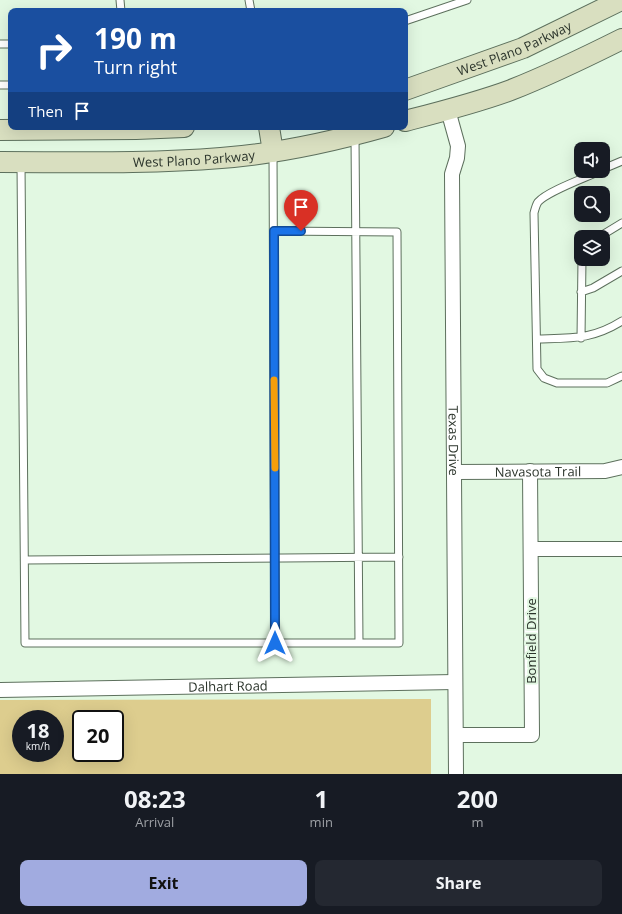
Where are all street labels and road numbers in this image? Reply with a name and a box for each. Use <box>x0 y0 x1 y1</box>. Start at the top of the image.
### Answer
street label: West Plano Parkway <box>455 16 575 80</box>
street label: West Plano Parkway <box>133 146 256 171</box>
street label: Texas Drive <box>445 406 463 476</box>
street label: Navasota Trail <box>495 462 581 481</box>
street label: Bonfield Drive <box>522 598 540 684</box>
street label: Dalhart Road <box>188 676 268 696</box>

